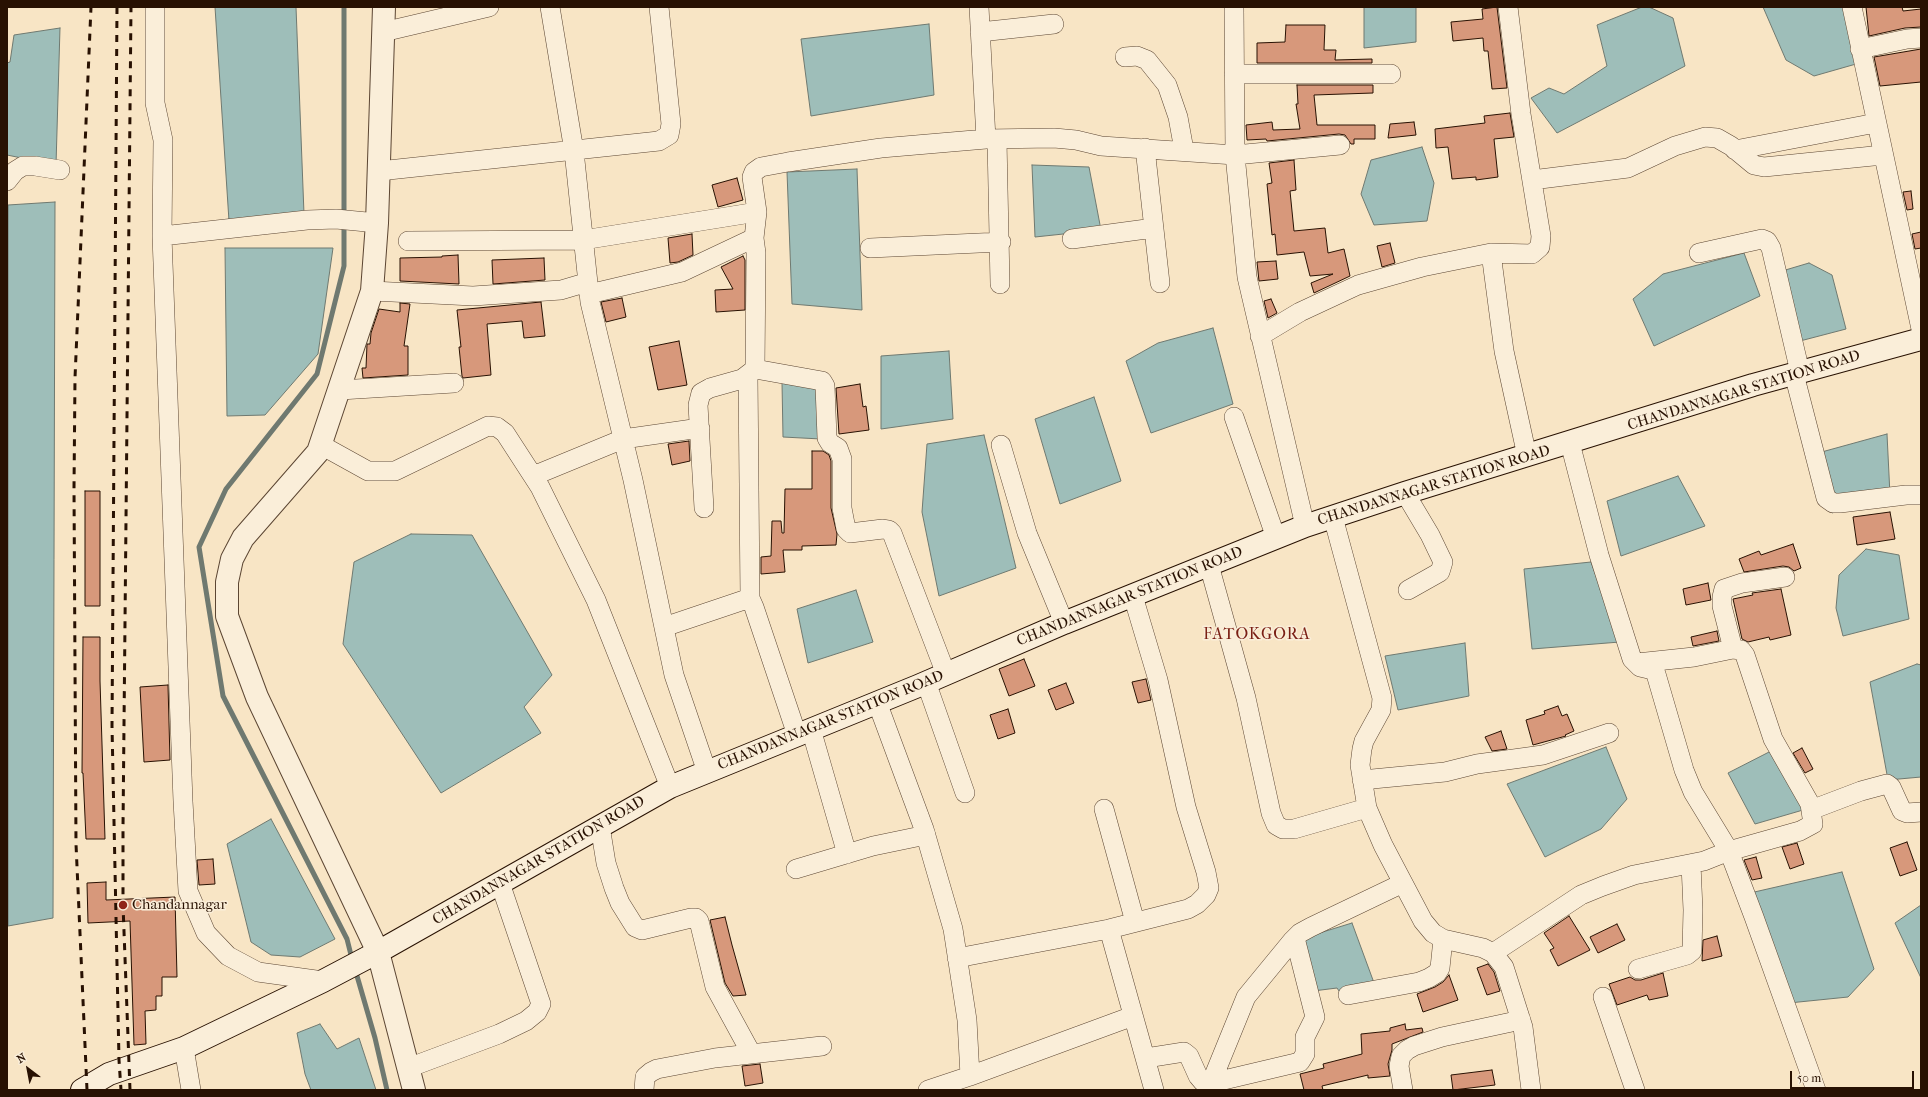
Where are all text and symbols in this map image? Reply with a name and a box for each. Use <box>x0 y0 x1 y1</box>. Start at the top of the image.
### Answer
street label: CHANDANNAGAR STATION ROAD <box>1626 347 1862 435</box>
street label: CHANDANNAGAR STATION ROAD <box>1316 442 1552 530</box>
street label: CHANDANNAGAR STATION ROAD <box>1014 543 1246 651</box>
district label: FATOKGORA <box>1203 625 1311 645</box>
street label: CHANDANNAGAR STATION ROAD <box>715 667 947 775</box>
street label: CHANDANNAGAR STATION ROAD <box>430 793 648 929</box>
place label: Chandannagar <box>132 896 227 914</box>
marker: Chandannagar <box>117 899 129 911</box>
north arrow <box>8 1049 48 1089</box>
text: N <box>14 1051 28 1066</box>
scale bar <box>1792 1063 1916 1089</box>
text: 50 m <box>1797 1071 1821 1085</box>

